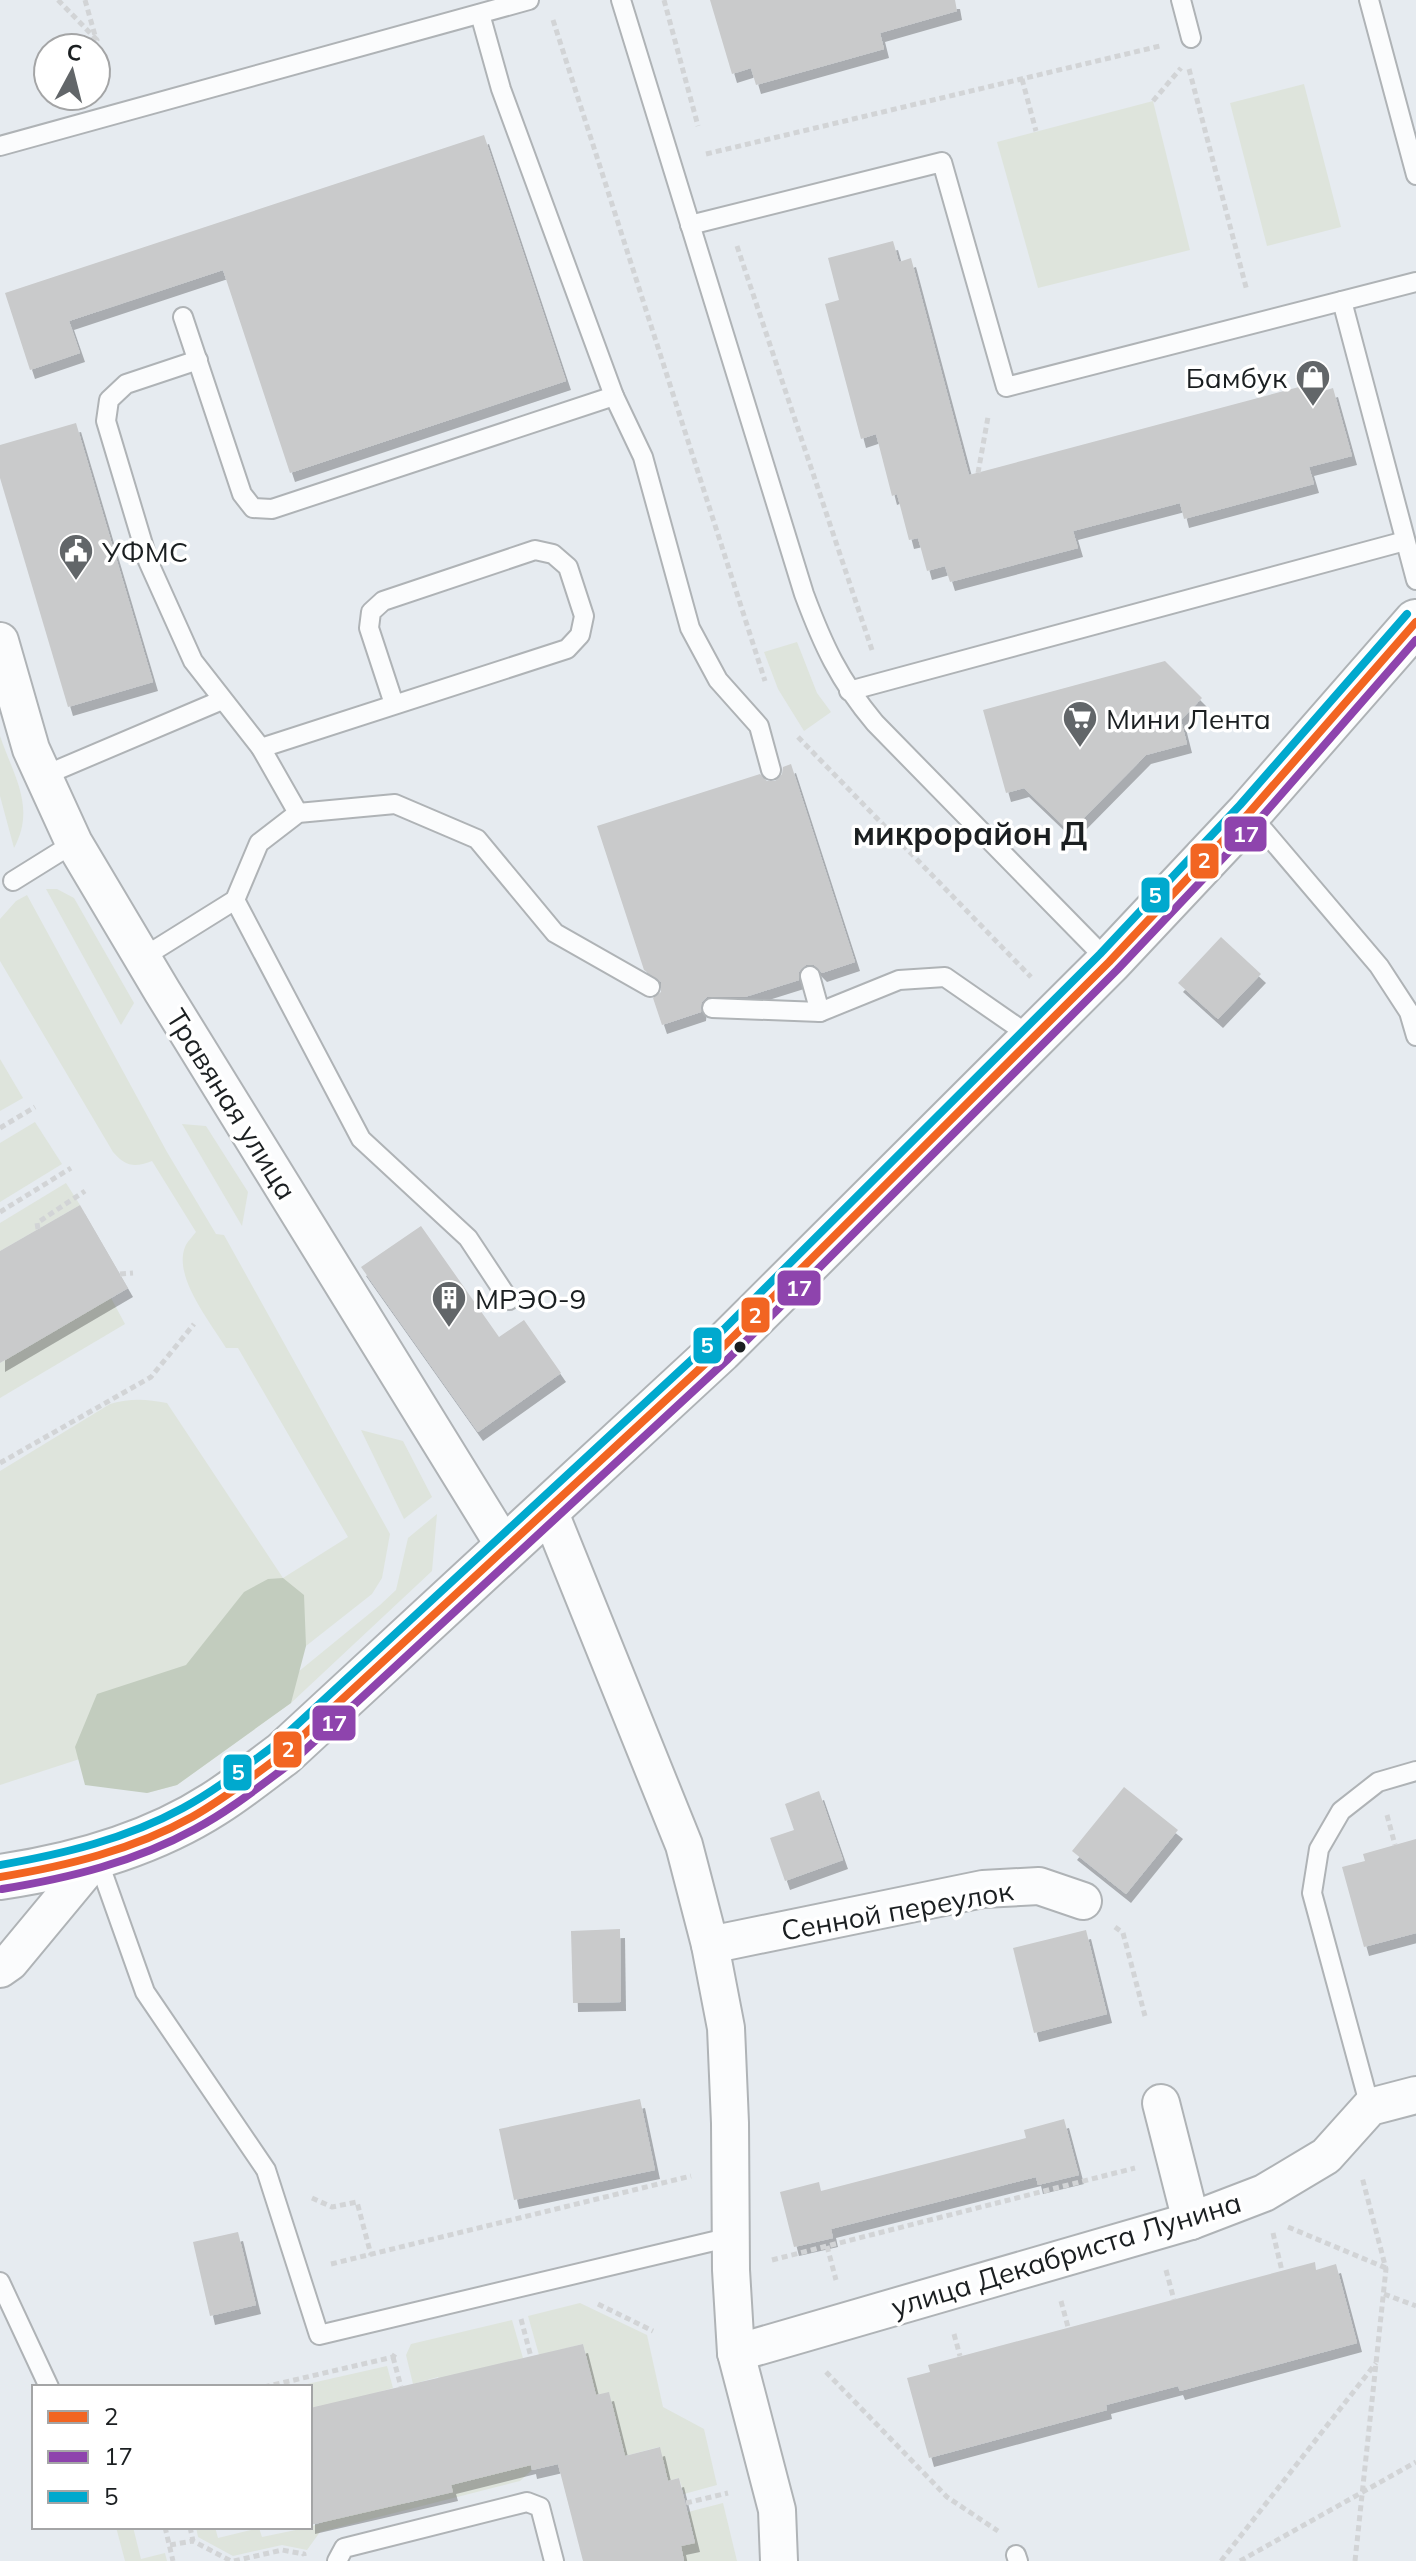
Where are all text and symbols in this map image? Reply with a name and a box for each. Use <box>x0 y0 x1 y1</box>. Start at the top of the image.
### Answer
north arrow <box>32 32 112 112</box>
text: С <box>65 37 84 67</box>
shop icon: Бамбук <box>1294 358 1332 408</box>
place label: Бамбук <box>1186 360 1288 395</box>
public building icon: УФМС <box>57 532 95 582</box>
place label: УФМС <box>101 534 188 569</box>
supermarket icon: Мини Лента <box>1061 699 1099 749</box>
place label: Мини Лента <box>1106 701 1271 736</box>
district label: микрорайон Д <box>853 813 1087 853</box>
line badge: 17 <box>1223 815 1268 853</box>
text: 17 <box>1233 820 1259 848</box>
line badge: 2 <box>1189 842 1220 880</box>
text: 2 <box>1197 846 1211 874</box>
line badge: 5 <box>1140 876 1171 914</box>
text: 5 <box>1148 881 1162 909</box>
street label: Травяная улица <box>159 1002 305 1206</box>
line badge: 17 <box>776 1269 822 1307</box>
text: 17 <box>786 1274 812 1302</box>
building icon: МРЭО-9 <box>430 1279 468 1329</box>
place label: МРЭО-9 <box>475 1281 586 1316</box>
line badge: 2 <box>740 1296 771 1334</box>
text: 2 <box>748 1301 762 1329</box>
line badge: 5 <box>692 1326 723 1365</box>
text: 5 <box>700 1331 714 1359</box>
unlabelled marker <box>732 1339 748 1355</box>
line badge: 17 <box>311 1704 357 1742</box>
text: 17 <box>321 1709 347 1737</box>
line badge: 2 <box>272 1730 303 1769</box>
text: 2 <box>281 1735 295 1763</box>
line badge: 5 <box>222 1753 253 1792</box>
text: 5 <box>231 1758 245 1786</box>
street label: Сенной переулок <box>778 1872 1017 1948</box>
street label: улица Декабриста Лунина <box>887 2184 1245 2324</box>
legend <box>32 2385 312 2529</box>
text: 2 <box>104 2401 118 2431</box>
text: 17 <box>104 2441 133 2471</box>
text: 5 <box>104 2481 118 2511</box>

